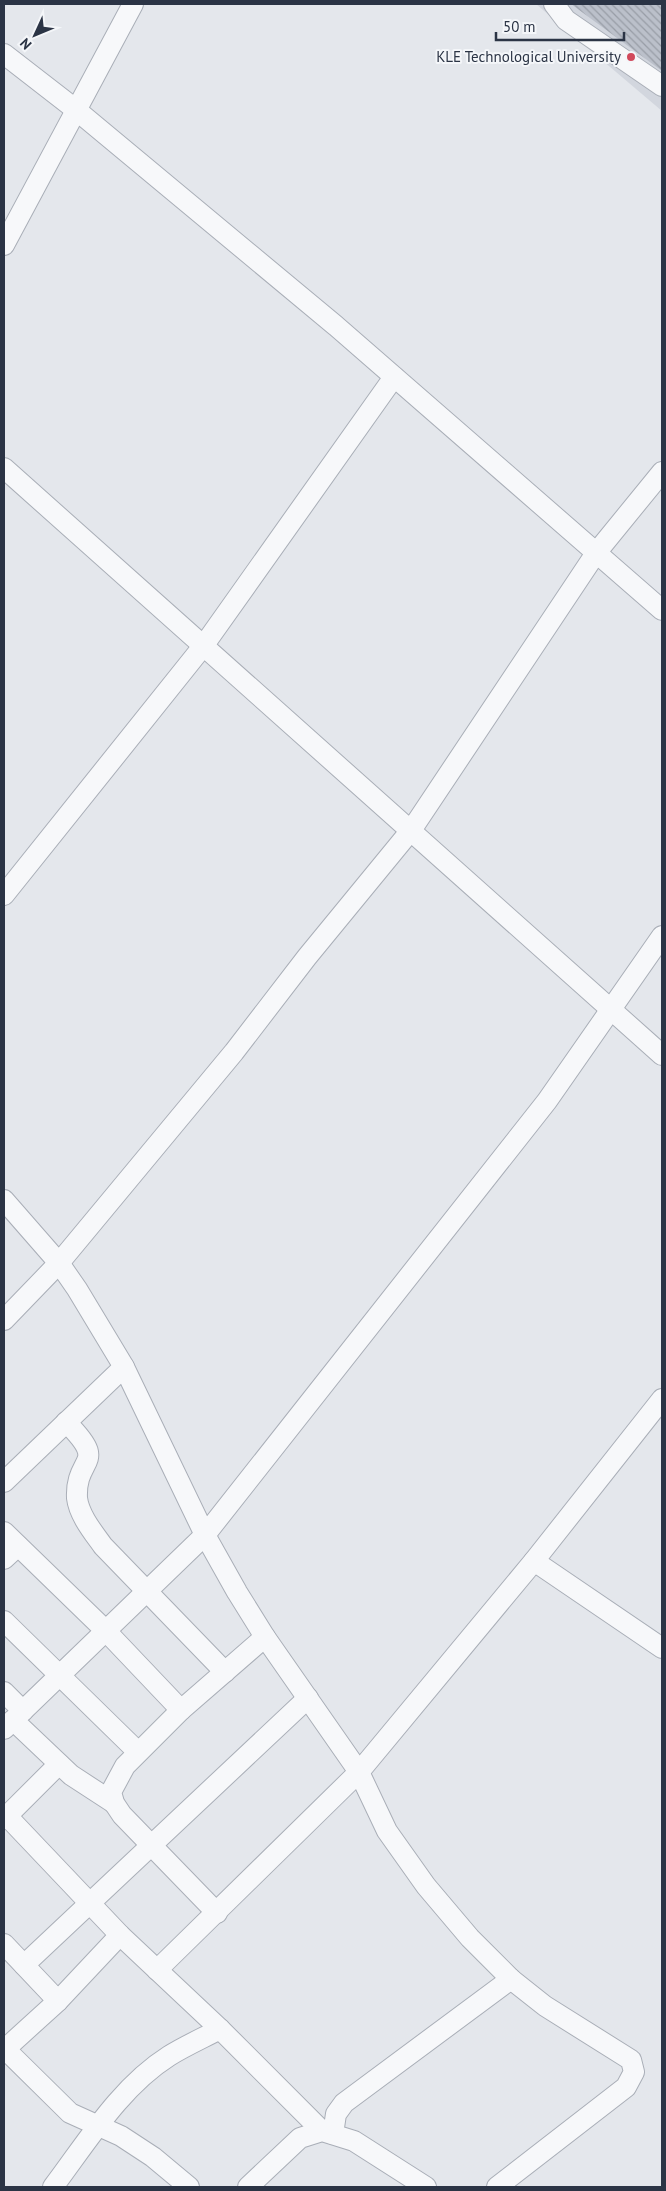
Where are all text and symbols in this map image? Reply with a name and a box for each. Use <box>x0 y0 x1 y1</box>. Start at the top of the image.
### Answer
north arrow <box>10 10 60 60</box>
scale bar <box>496 10 624 42</box>
text: 50 m <box>503 17 536 36</box>
text: N <box>16 34 35 54</box>
place label: KLE Technological University <box>436 47 621 66</box>
marker: KLE Technological University <box>625 51 637 63</box>

